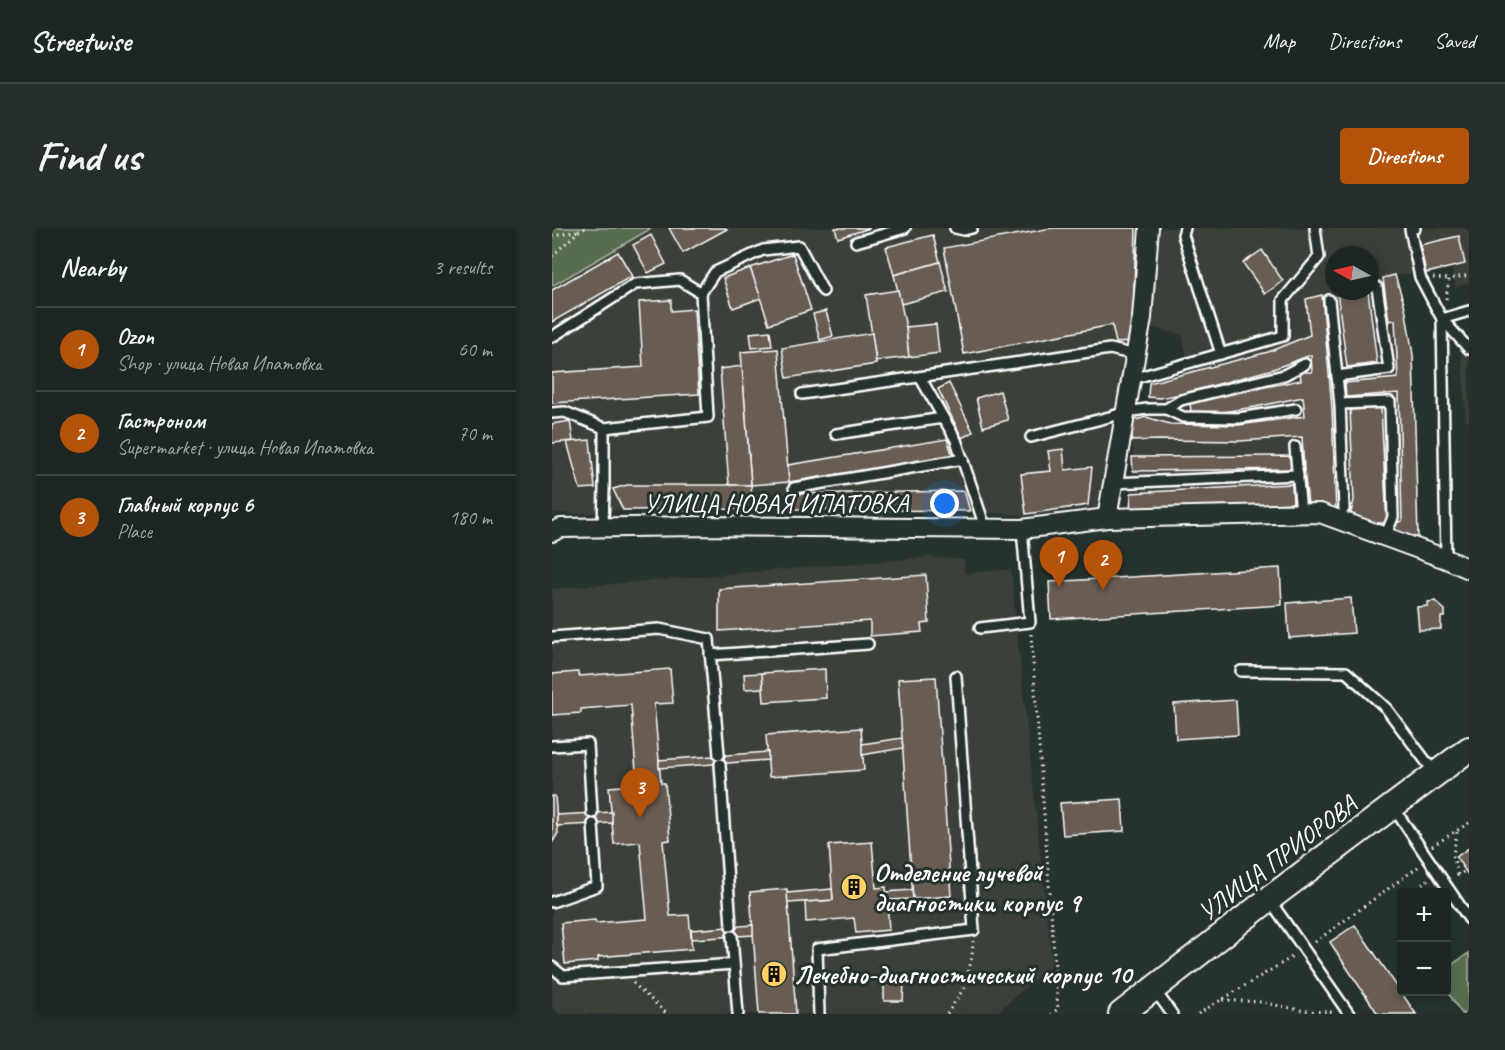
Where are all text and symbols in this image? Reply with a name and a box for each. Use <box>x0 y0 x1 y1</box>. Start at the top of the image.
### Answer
text: Streetwise <box>30 24 131 59</box>
text: Map <box>1263 28 1295 54</box>
text: Directions <box>1328 28 1401 54</box>
text: Saved <box>1434 28 1475 54</box>
button: Directions <box>1340 128 1469 184</box>
text: Find us <box>36 130 141 183</box>
north arrow <box>1325 246 1379 300</box>
text: Nearby <box>60 251 125 284</box>
text: 3 results <box>433 255 492 280</box>
text: Ozon <box>117 323 154 351</box>
text: 1 <box>75 337 84 362</box>
text: 60 m <box>458 337 492 362</box>
text: Shop · улица Новая Ипатовка <box>117 351 322 376</box>
text: Гастроном <box>117 407 205 435</box>
text: 2 <box>75 421 84 446</box>
text: 70 m <box>458 421 492 446</box>
text: Supermarket · улица Новая Ипатовка <box>117 435 373 460</box>
street label: УЛИЦА НОВАЯ ИПАТОВКА <box>644 487 910 520</box>
your location <box>930 489 959 518</box>
text: Главный корпус 6 <box>117 491 253 519</box>
text: 3 <box>75 505 84 530</box>
text: 180 m <box>449 505 492 530</box>
text: Place <box>117 519 152 544</box>
pin: 1 <box>1040 538 1078 587</box>
pin: 2 <box>1084 540 1122 590</box>
pin: 3 <box>620 768 659 818</box>
street label: УЛИЦА ПРИОРОВА <box>1192 787 1365 929</box>
place label: Отделение лучевой диагностики корпус 9 <box>874 856 1083 919</box>
building icon: Отделение лучевой диагностики корпус 9 <box>839 872 869 902</box>
map controls <box>1397 888 1451 996</box>
button: + <box>1397 888 1451 942</box>
button: − <box>1397 942 1451 996</box>
place label: Лечебно-диагностический корпус 10 <box>794 958 1133 991</box>
building icon: Лечебно-диагностический корпус 10 <box>759 959 789 989</box>

